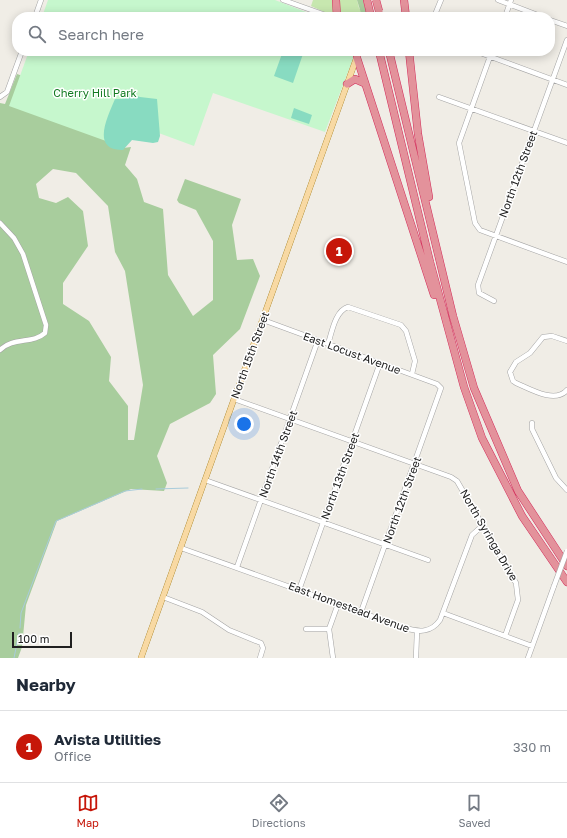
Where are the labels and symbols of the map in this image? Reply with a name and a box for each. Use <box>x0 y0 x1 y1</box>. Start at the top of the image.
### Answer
park label: Cherry Hill Park <box>53 86 137 99</box>
street label: North 12th Street <box>496 129 539 219</box>
pin: 1 <box>326 236 352 266</box>
street label: North 15th Street <box>228 310 271 400</box>
street label: East Locust Avenue <box>302 329 403 376</box>
street label: North 14th Street <box>256 408 299 499</box>
your location <box>234 414 254 434</box>
street label: North 13th Street <box>318 431 361 521</box>
street label: North 12th Street <box>380 455 423 545</box>
street label: North Syringa Drive <box>458 487 521 583</box>
street label: East Homestead Avenue <box>287 579 412 635</box>
scale bar <box>12 630 72 649</box>

